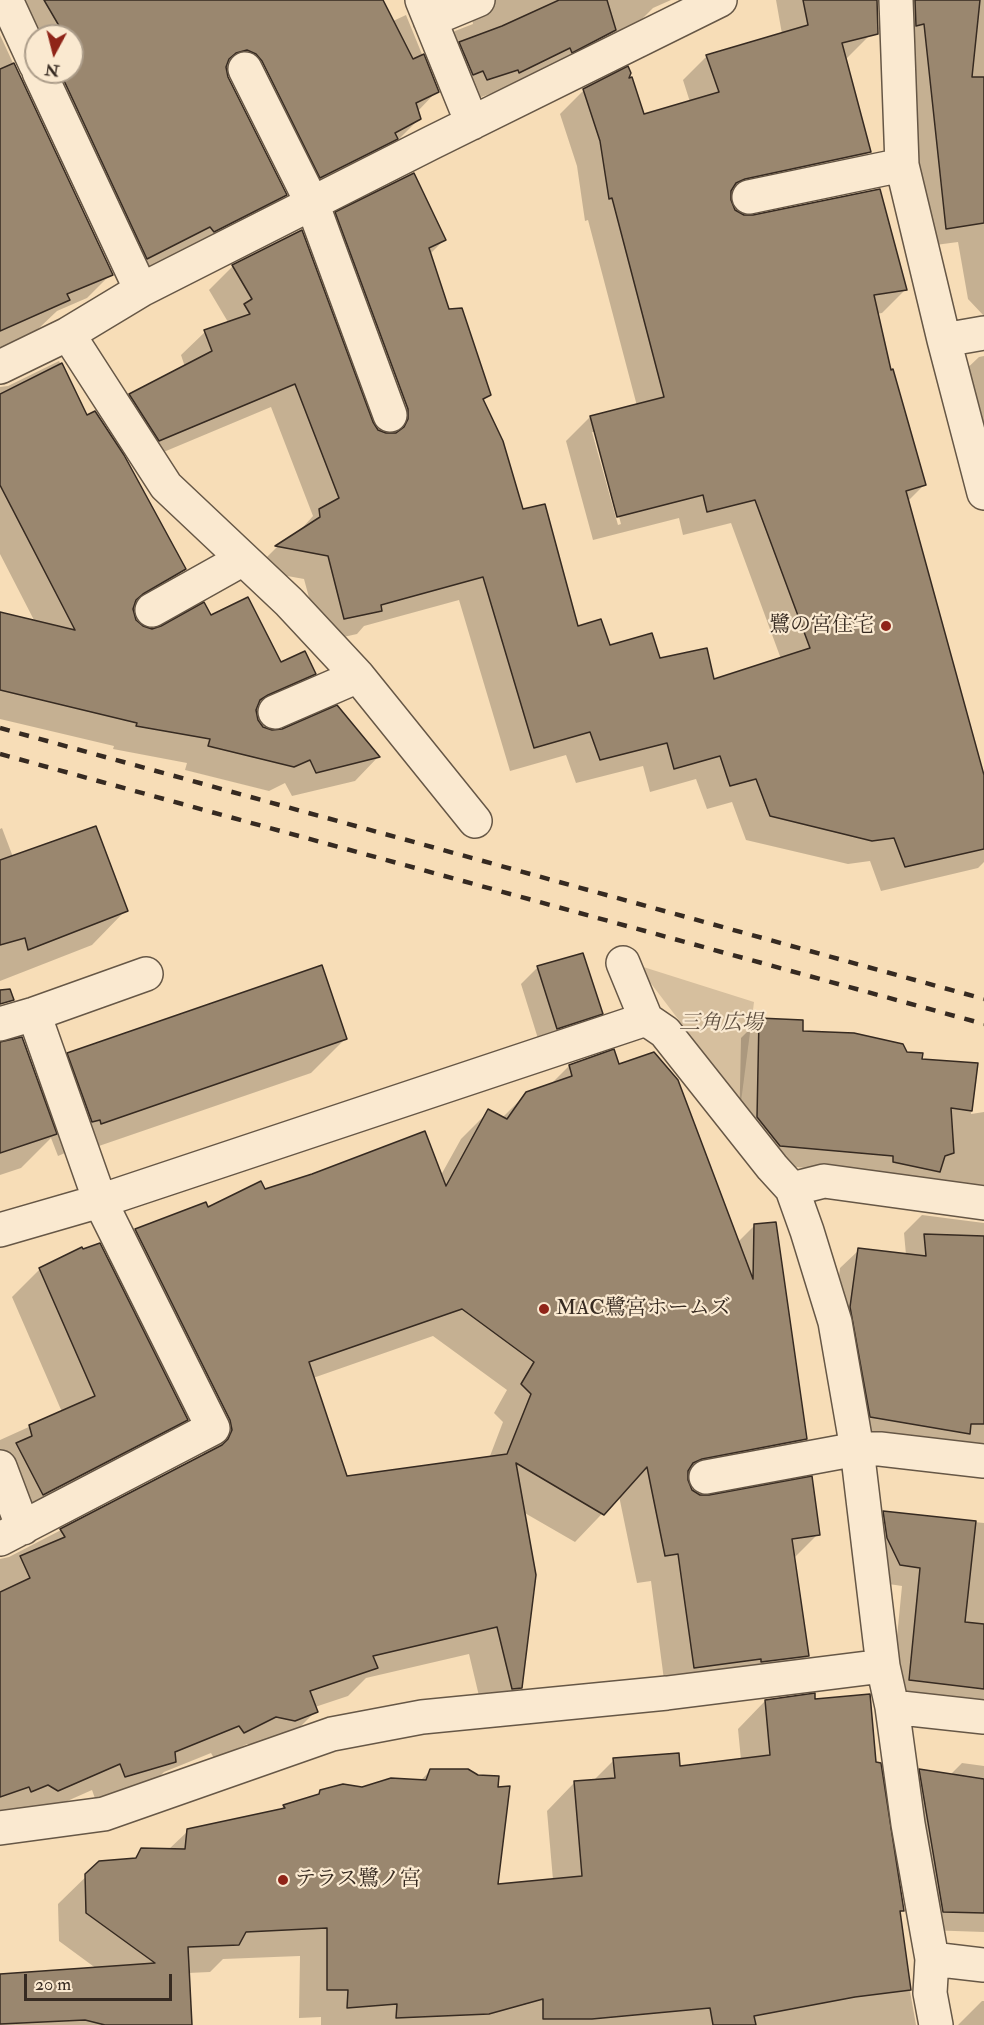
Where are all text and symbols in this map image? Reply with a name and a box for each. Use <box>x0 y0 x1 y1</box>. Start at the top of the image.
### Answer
north arrow <box>24 24 84 84</box>
text: N <box>44 59 60 81</box>
place label: 鷺の宮住宅 <box>769 613 874 639</box>
marker: 鷺の宮住宅 <box>879 619 893 633</box>
park label: 三角広場 <box>679 1011 763 1037</box>
place label: MAC鷺宮ホームズ <box>556 1296 731 1322</box>
marker: MAC鷺宮ホームズ <box>537 1302 551 1316</box>
place label: テラス鷺ノ宮 <box>295 1867 421 1893</box>
marker: テラス鷺ノ宮 <box>276 1873 290 1887</box>
scale bar <box>27 1962 176 2000</box>
text: 20 m <box>35 1973 71 1996</box>

